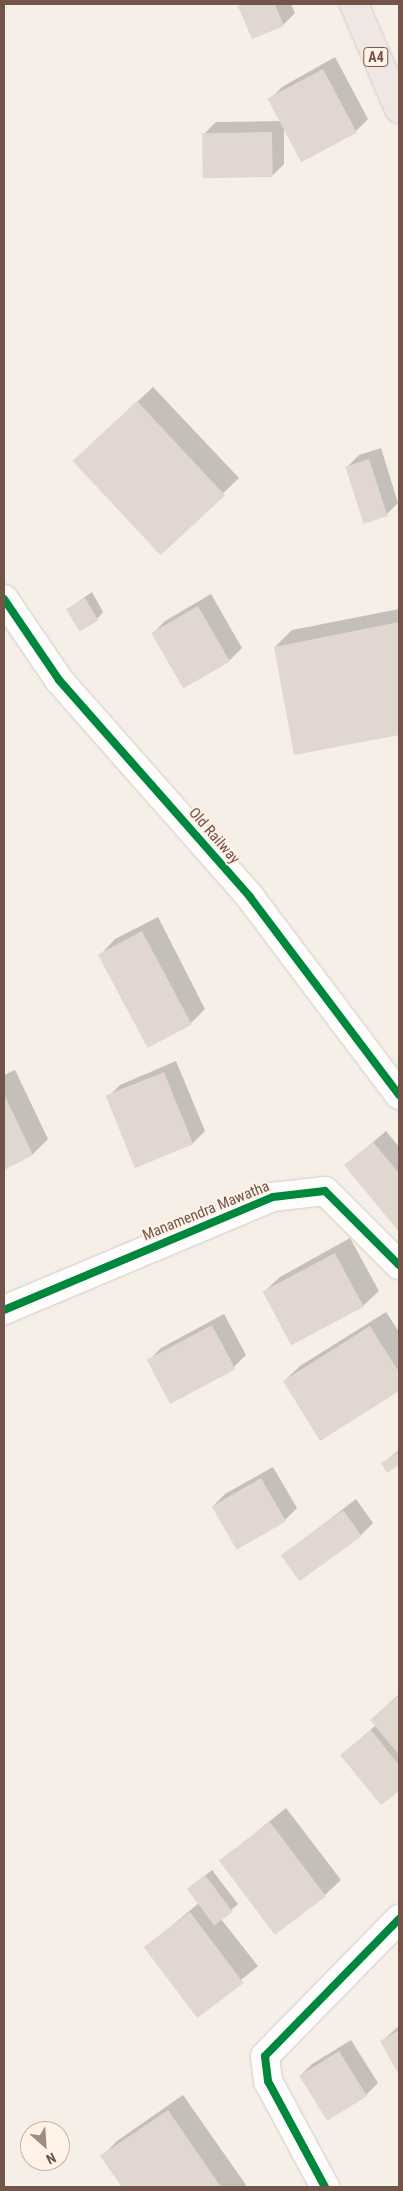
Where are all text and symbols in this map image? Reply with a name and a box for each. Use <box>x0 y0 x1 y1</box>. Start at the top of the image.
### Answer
road number: A4 <box>362 46 390 68</box>
street label: Old Railway <box>185 804 243 868</box>
street label: Manamendra Mawatha <box>140 1177 272 1245</box>
north arrow <box>20 2121 70 2171</box>
text: N <box>44 2150 59 2168</box>

